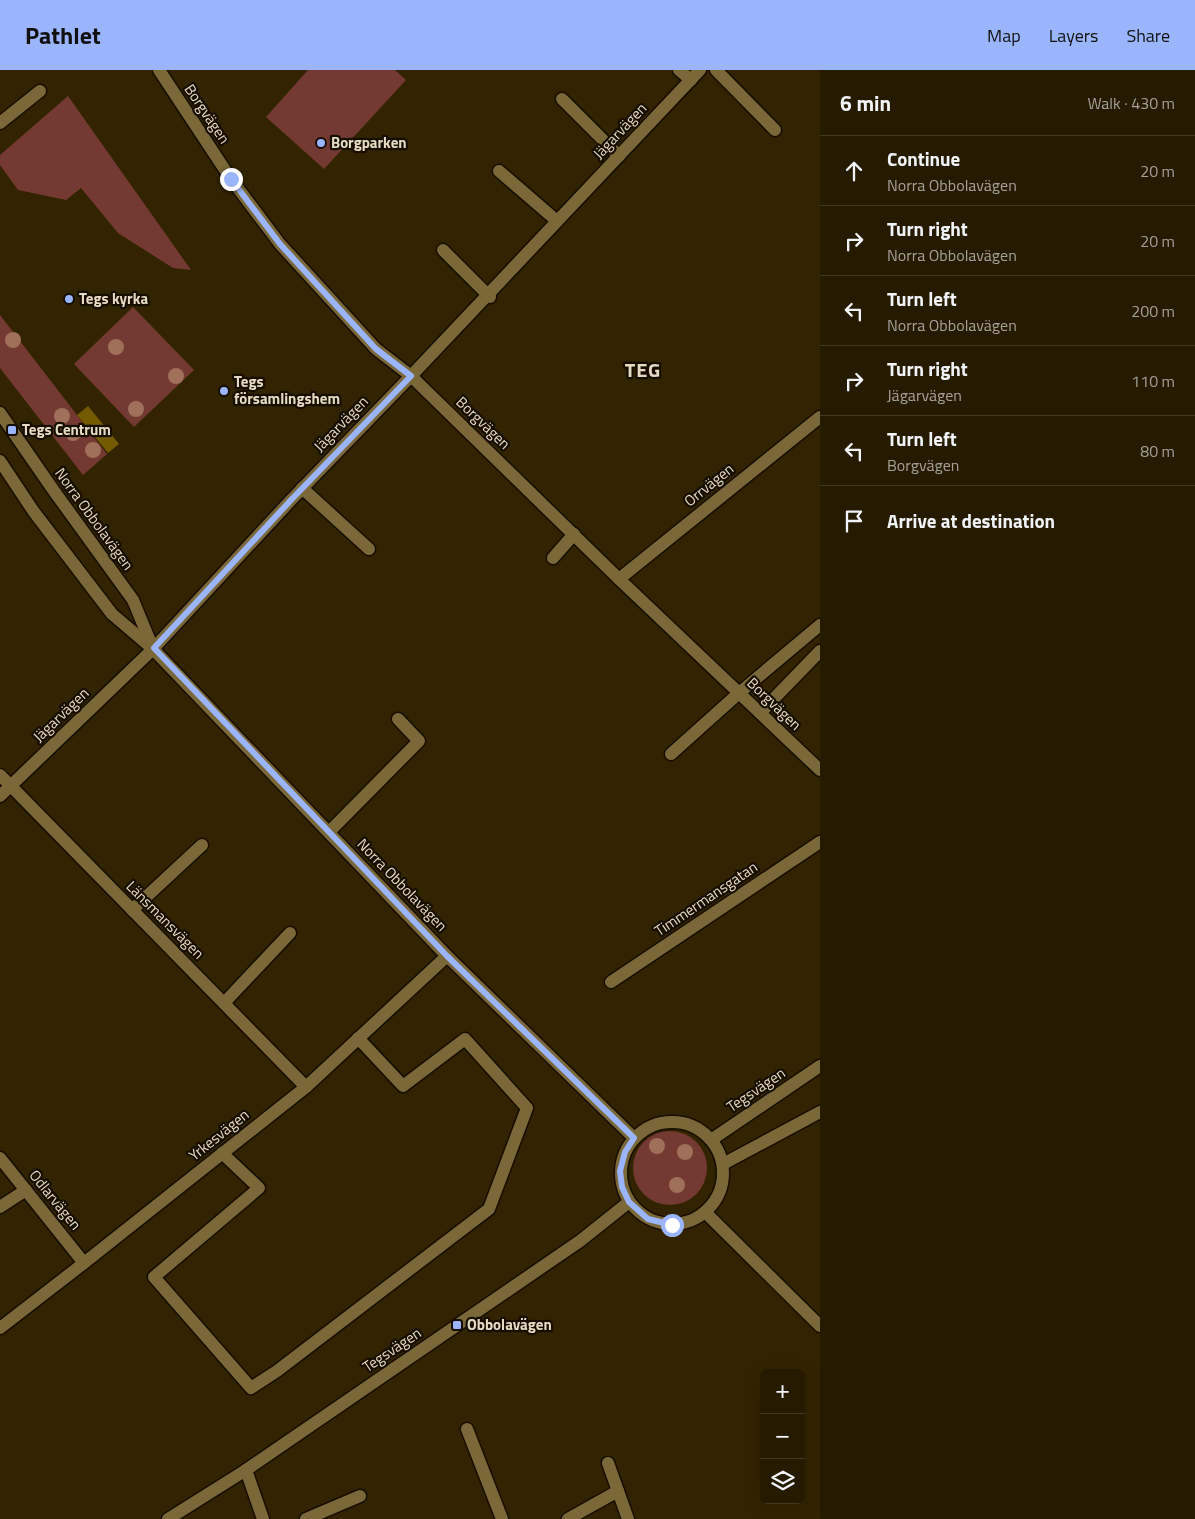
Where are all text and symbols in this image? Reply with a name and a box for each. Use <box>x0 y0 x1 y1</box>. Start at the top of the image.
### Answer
text: Pathlet <box>25 17 101 53</box>
text: Map <box>987 22 1021 49</box>
text: Layers <box>1049 22 1098 49</box>
text: Share <box>1126 22 1170 49</box>
street label: Borgvägen <box>179 79 236 148</box>
text: 6 min <box>840 87 891 119</box>
text: Walk · 430 m <box>1087 91 1175 115</box>
street label: Jägarvägen <box>587 97 652 164</box>
place label: Borgparken <box>331 131 407 154</box>
marker: Borgparken <box>315 137 327 149</box>
text: Continue <box>887 144 960 173</box>
icon: ahead <box>840 157 868 185</box>
text: 20 m <box>1140 159 1175 183</box>
route end <box>220 168 243 191</box>
text: Norra Obbolavägen <box>887 173 1017 197</box>
text: Turn right <box>887 214 968 243</box>
icon: right <box>840 227 868 255</box>
text: 20 m <box>1140 229 1175 253</box>
text: Norra Obbolavägen <box>887 243 1017 267</box>
text: Turn left <box>887 284 957 313</box>
place label: Tegs kyrka <box>79 287 148 310</box>
marker: Tegs kyrka <box>63 293 75 305</box>
icon: left <box>840 297 868 325</box>
text: 200 m <box>1131 299 1175 323</box>
text: Norra Obbolavägen <box>887 313 1017 337</box>
district label: TEG <box>625 354 661 385</box>
text: Turn right <box>887 354 968 383</box>
icon: right <box>840 367 868 395</box>
text: 110 m <box>1131 369 1175 393</box>
place label: Tegs församlingshem <box>234 370 340 410</box>
text: Jägarvägen <box>887 383 962 407</box>
marker: Tegs församlingshem <box>218 385 230 397</box>
street label: Jägarvägen <box>308 390 373 457</box>
street label: Borgvägen <box>451 391 516 454</box>
place label: Tegs Centrum <box>22 418 111 441</box>
marker: Tegs Centrum <box>6 424 18 436</box>
text: Turn left <box>887 424 957 453</box>
icon: left <box>840 437 868 465</box>
text: 80 m <box>1140 439 1175 463</box>
text: Borgvägen <box>887 453 959 477</box>
street label: Orrvägen <box>679 457 739 512</box>
street label: Norra Obbolavägen <box>49 463 139 575</box>
text: Arrive at destination <box>887 506 1055 535</box>
icon: arrive <box>840 507 868 535</box>
street label: Borgvägen <box>742 672 807 735</box>
street label: Jägarvägen <box>27 682 94 747</box>
street label: Norra Obbolavägen <box>352 833 453 936</box>
street label: Timmermansgatan <box>650 855 762 942</box>
street label: Länsmansvägen <box>121 875 210 964</box>
street label: Tegsvägen <box>722 1061 790 1118</box>
street label: Yrkesvägen <box>184 1103 254 1166</box>
street label: Odlarvägen <box>24 1164 87 1235</box>
route start <box>661 1214 684 1237</box>
place label: Obbolavägen <box>467 1313 552 1336</box>
marker: Obbolavägen <box>451 1319 463 1331</box>
street label: Tegsvägen <box>358 1321 426 1378</box>
map controls <box>760 1369 805 1504</box>
button: + <box>760 1369 805 1414</box>
button: − <box>760 1414 805 1459</box>
button: layers <box>760 1459 805 1504</box>

